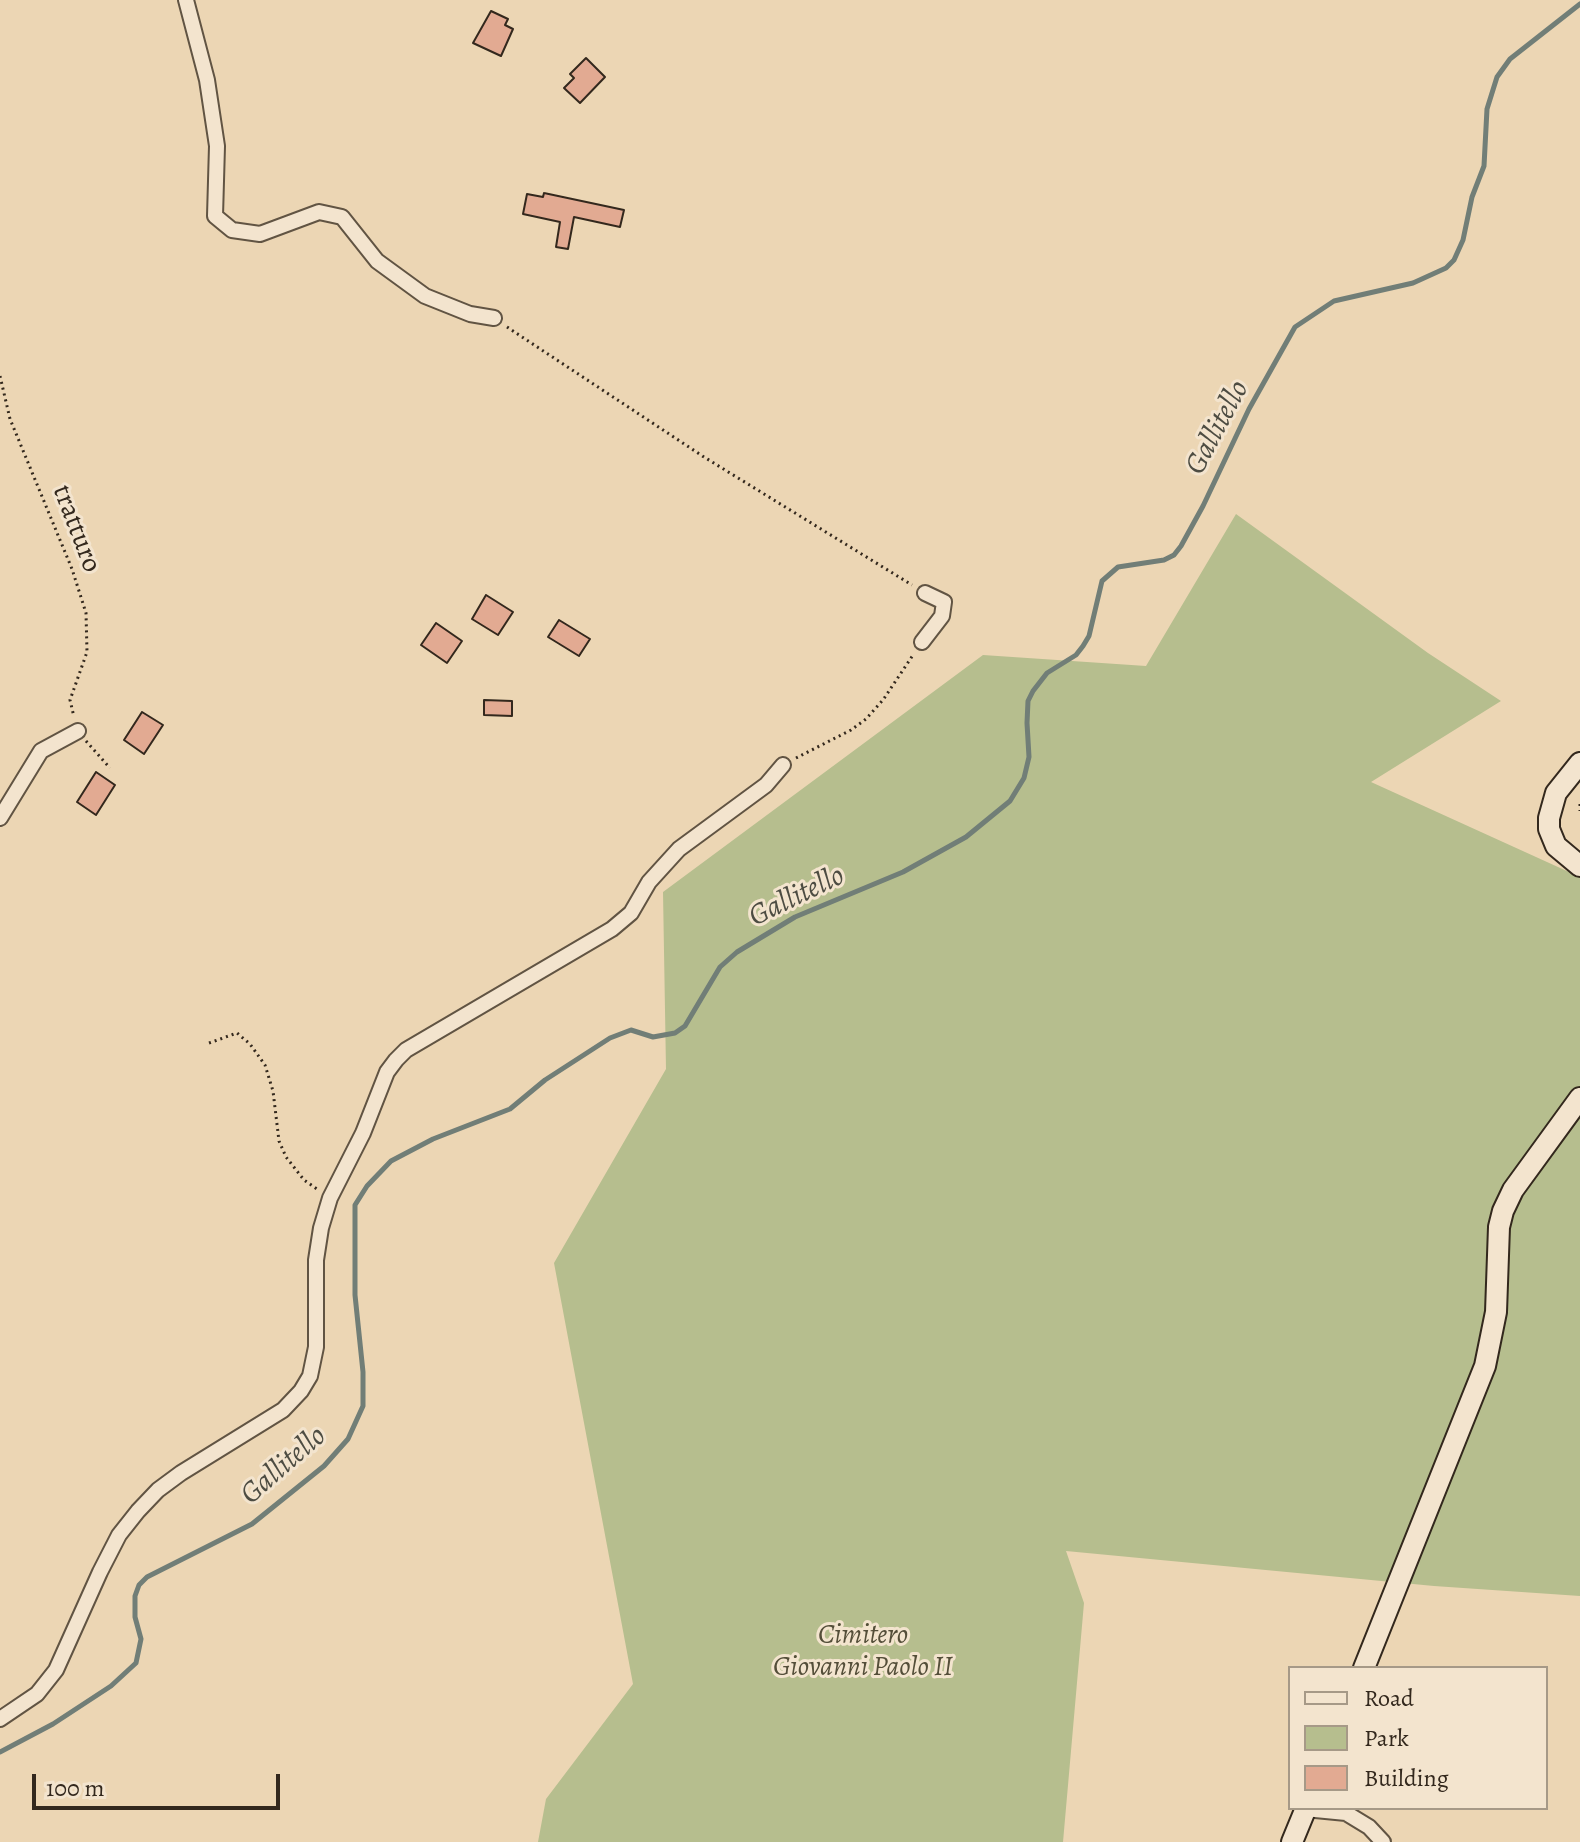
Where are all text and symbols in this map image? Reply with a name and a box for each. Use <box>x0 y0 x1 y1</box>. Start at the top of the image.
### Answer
water label: Gallitello <box>1178 375 1258 481</box>
street label: tratturo <box>44 481 108 577</box>
water label: Gallitello <box>743 859 851 935</box>
water label: Gallitello <box>234 1419 334 1513</box>
park label: Cimitero Giovanni Paolo II <box>773 1619 953 1685</box>
legend <box>1288 1666 1548 1810</box>
text: Road <box>1364 1682 1414 1714</box>
text: Park <box>1364 1722 1409 1754</box>
scale bar <box>36 1758 284 1808</box>
text: Building <box>1364 1762 1449 1794</box>
text: 100 m <box>46 1772 105 1804</box>

